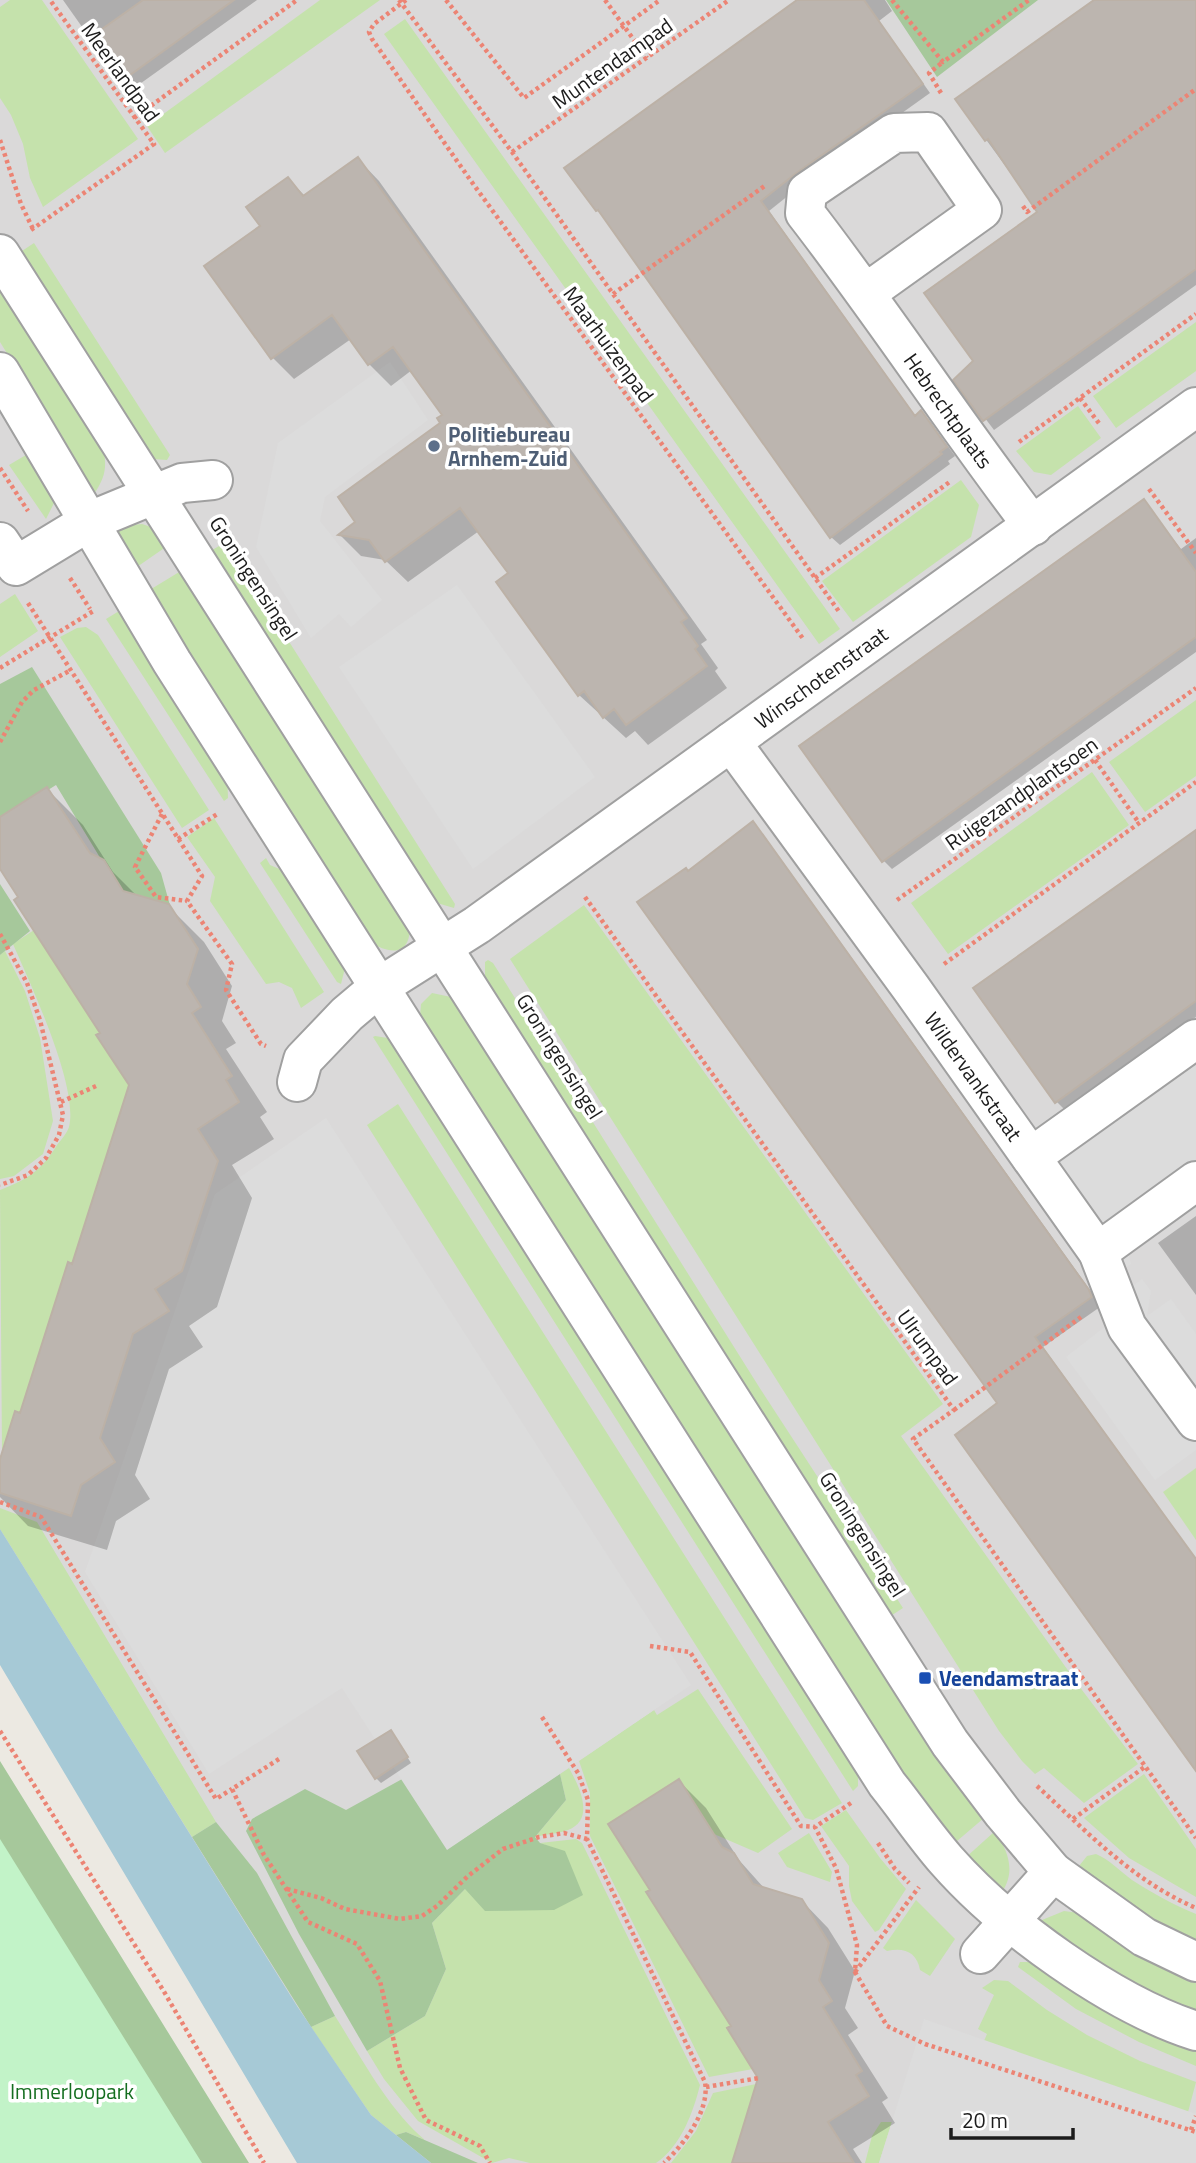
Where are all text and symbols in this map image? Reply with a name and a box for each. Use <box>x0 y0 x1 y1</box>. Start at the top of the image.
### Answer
street label: Muntendampad <box>545 9 679 117</box>
street label: Meerlandpad <box>74 15 168 129</box>
street label: Maarhuizenpad <box>556 279 662 409</box>
street label: Hebrechtplaats <box>896 346 1001 475</box>
place label: Politiebureau Arnhem-Zuid <box>448 418 570 474</box>
marker: Politiebureau Arnhem-Zuid <box>426 438 442 454</box>
street label: Groningensingel <box>202 509 306 647</box>
street label: Winschotenstraat <box>747 618 895 736</box>
street label: Ruigezandplantsoen <box>938 728 1104 858</box>
street label: Groningensingel <box>509 987 611 1125</box>
street label: Wildervankstraat <box>917 1005 1031 1148</box>
street label: Ulrumpad <box>889 1302 967 1392</box>
street label: Groningensingel <box>812 1465 914 1603</box>
place label: Veendamstraat <box>939 1662 1079 1694</box>
marker: Veendamstraat <box>917 1670 933 1686</box>
park label: Immerloopark <box>10 2075 134 2107</box>
scale bar <box>951 2096 1074 2140</box>
text: 20 m <box>962 2104 1008 2136</box>

